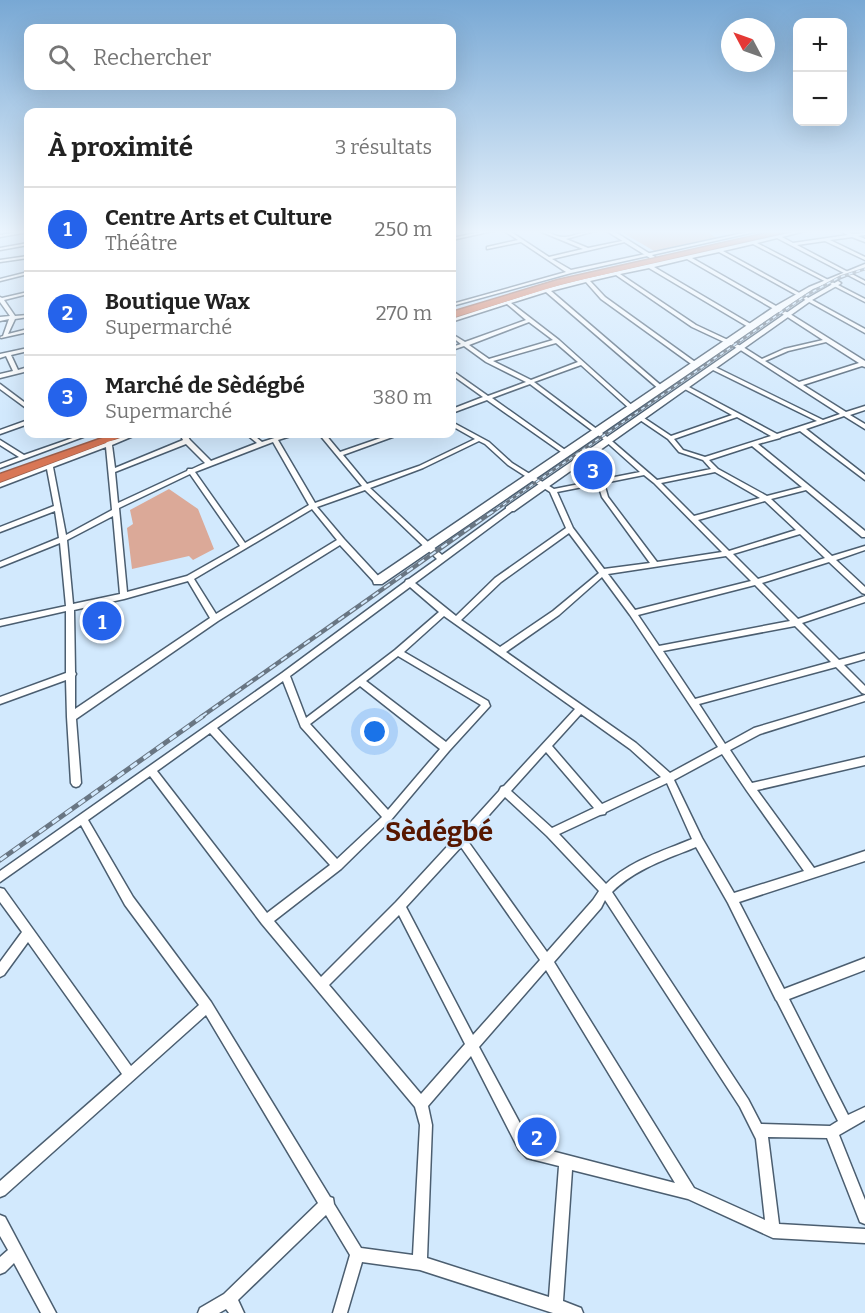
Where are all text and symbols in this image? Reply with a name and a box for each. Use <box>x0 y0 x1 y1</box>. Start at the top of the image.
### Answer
north arrow <box>721 18 775 72</box>
map controls <box>793 18 847 126</box>
button: + <box>793 18 847 72</box>
search box <box>24 24 456 90</box>
icon: search <box>45 41 78 74</box>
text: Rechercher <box>93 44 211 71</box>
button: − <box>793 72 847 126</box>
text: À proximité <box>48 132 193 163</box>
text: 3 résultats <box>335 135 432 159</box>
text: Centre Arts et Culture <box>105 204 332 231</box>
text: 1 <box>63 217 72 241</box>
text: 250 m <box>375 217 432 241</box>
text: Théâtre <box>105 231 177 255</box>
text: Boutique Wax <box>105 288 250 315</box>
text: 2 <box>62 301 73 325</box>
text: 270 m <box>376 301 432 325</box>
text: Supermarché <box>105 315 232 339</box>
text: Marché de Sèdégbé <box>105 372 305 399</box>
text: 3 <box>62 385 73 409</box>
text: 380 m <box>373 385 432 409</box>
text: Supermarché <box>105 399 232 423</box>
pin: 3 <box>574 448 612 492</box>
pin: 1 <box>82 598 122 644</box>
your location <box>360 717 389 746</box>
district label: Sèdégbé <box>385 816 493 848</box>
pin: 2 <box>518 1114 556 1160</box>

